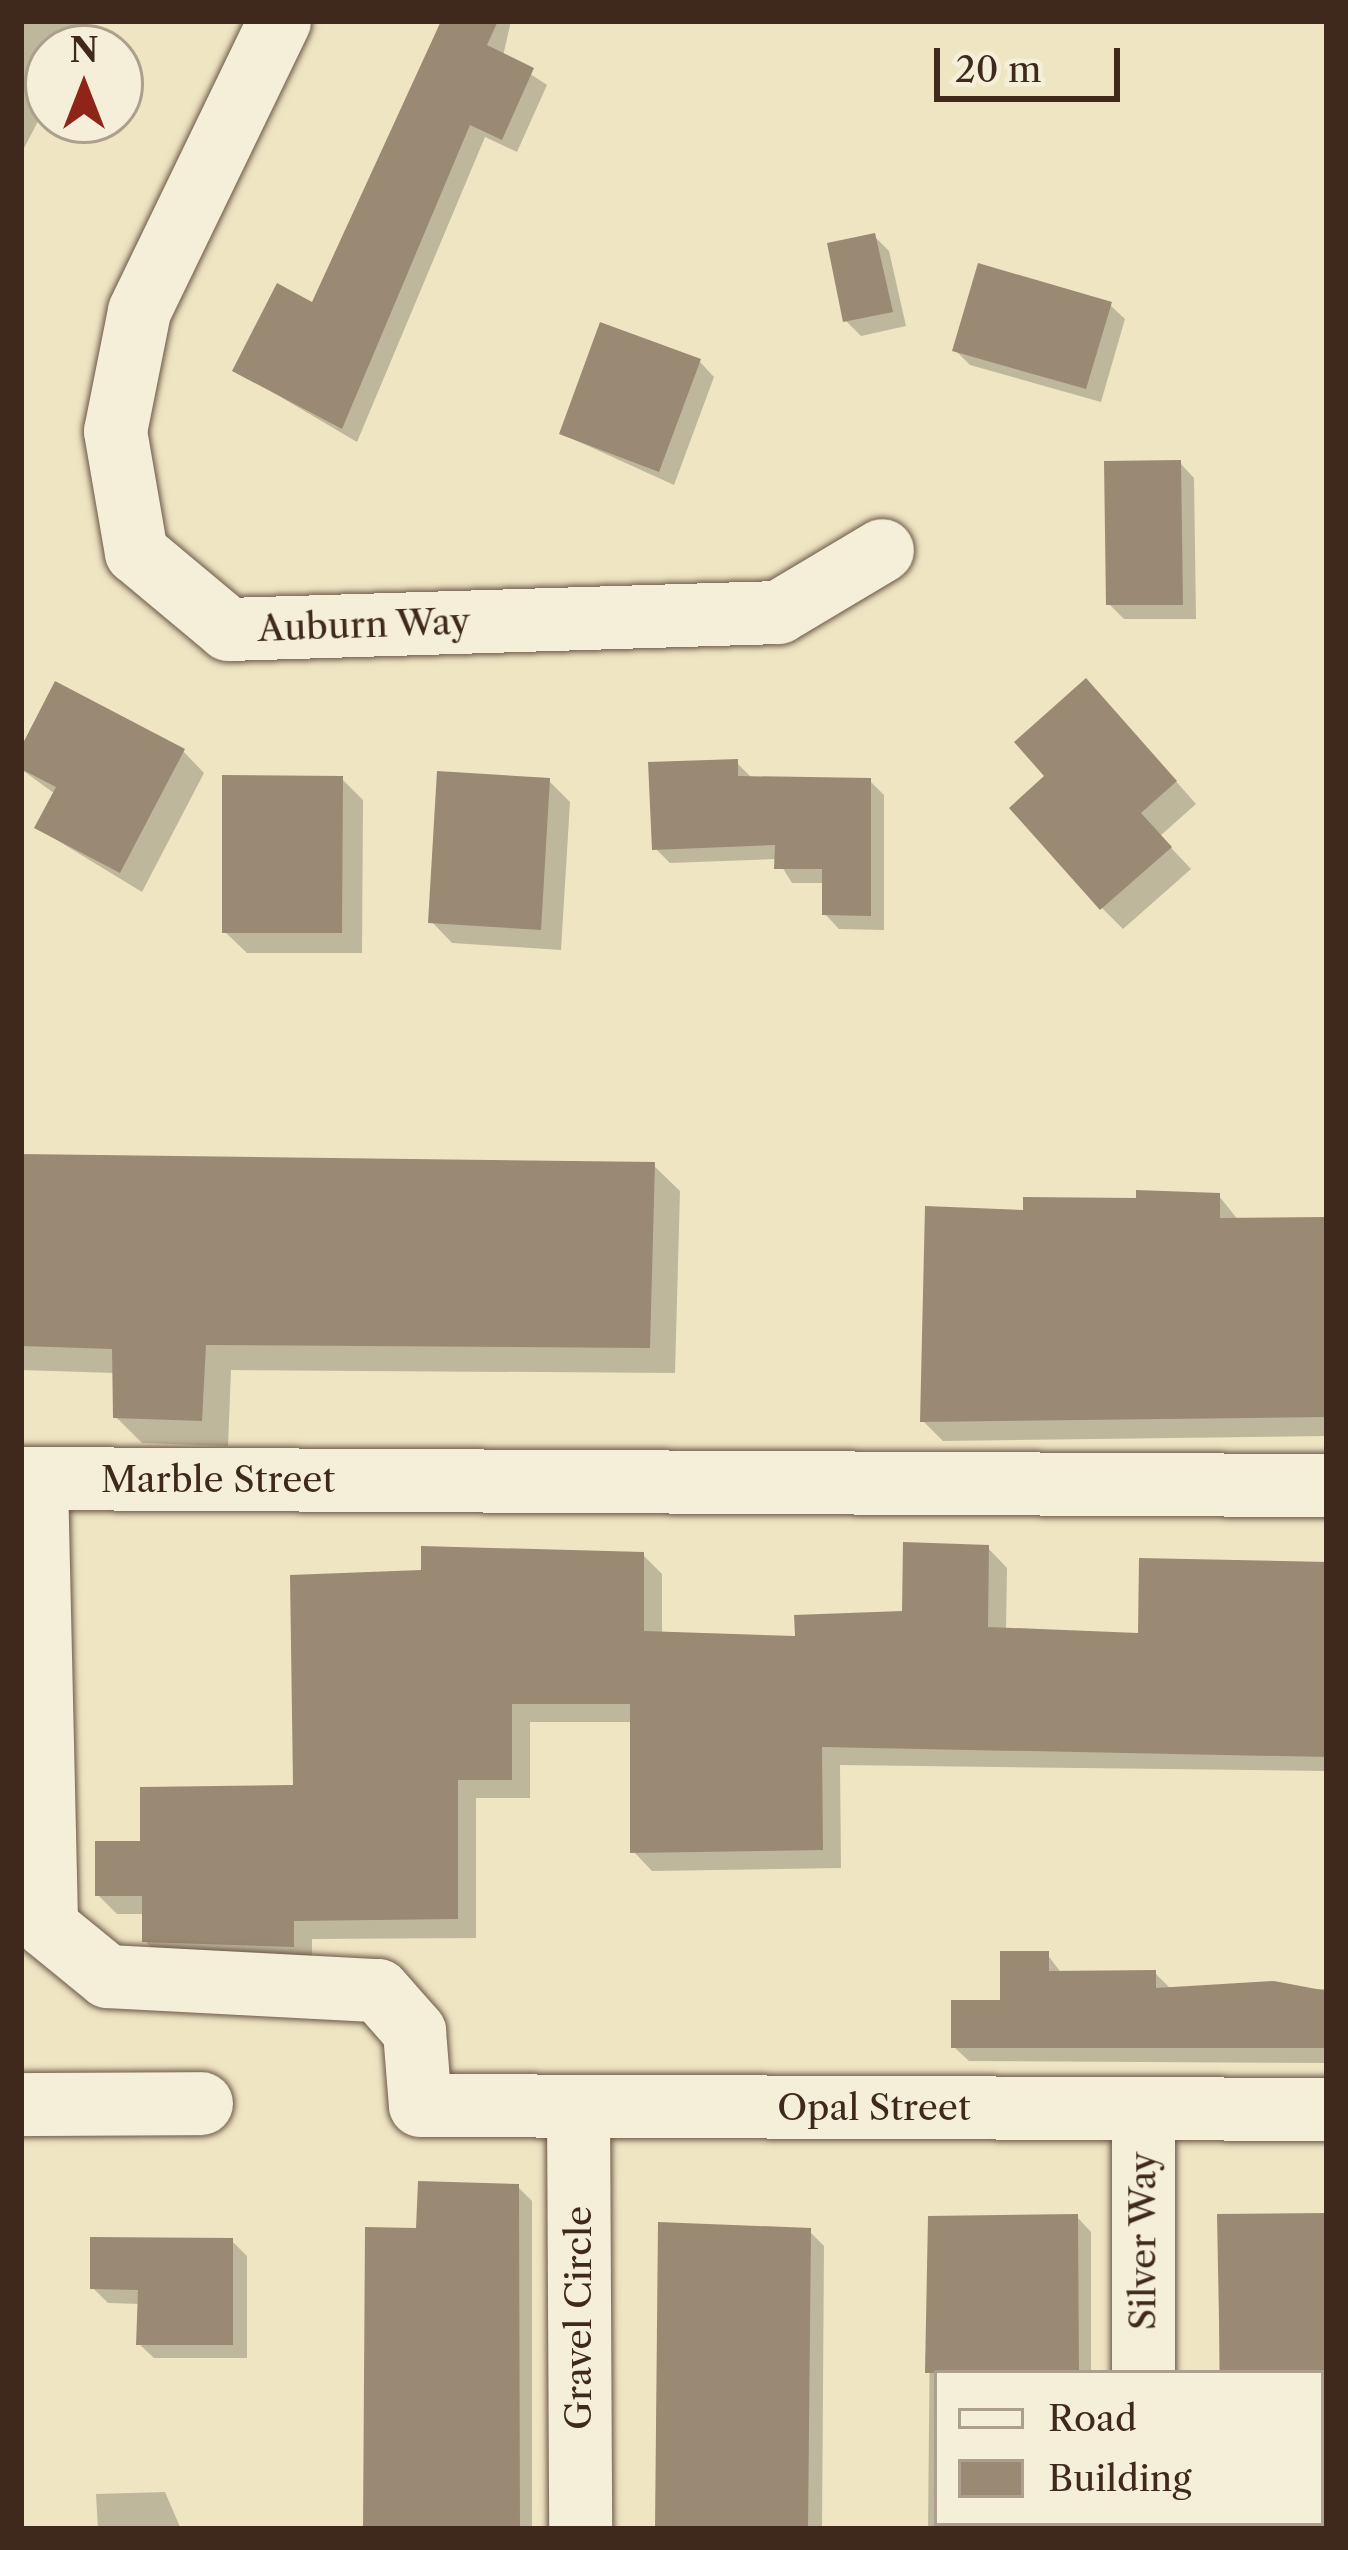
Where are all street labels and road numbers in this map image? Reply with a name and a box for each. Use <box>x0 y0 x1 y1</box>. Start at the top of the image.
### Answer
street label: Auburn Way <box>256 600 472 650</box>
street label: Marble Street <box>101 1458 335 1502</box>
street label: Opal Street <box>777 2086 971 2130</box>
street label: Silver Way <box>1121 2151 1165 2331</box>
street label: Gravel Circle <box>557 2206 601 2430</box>

